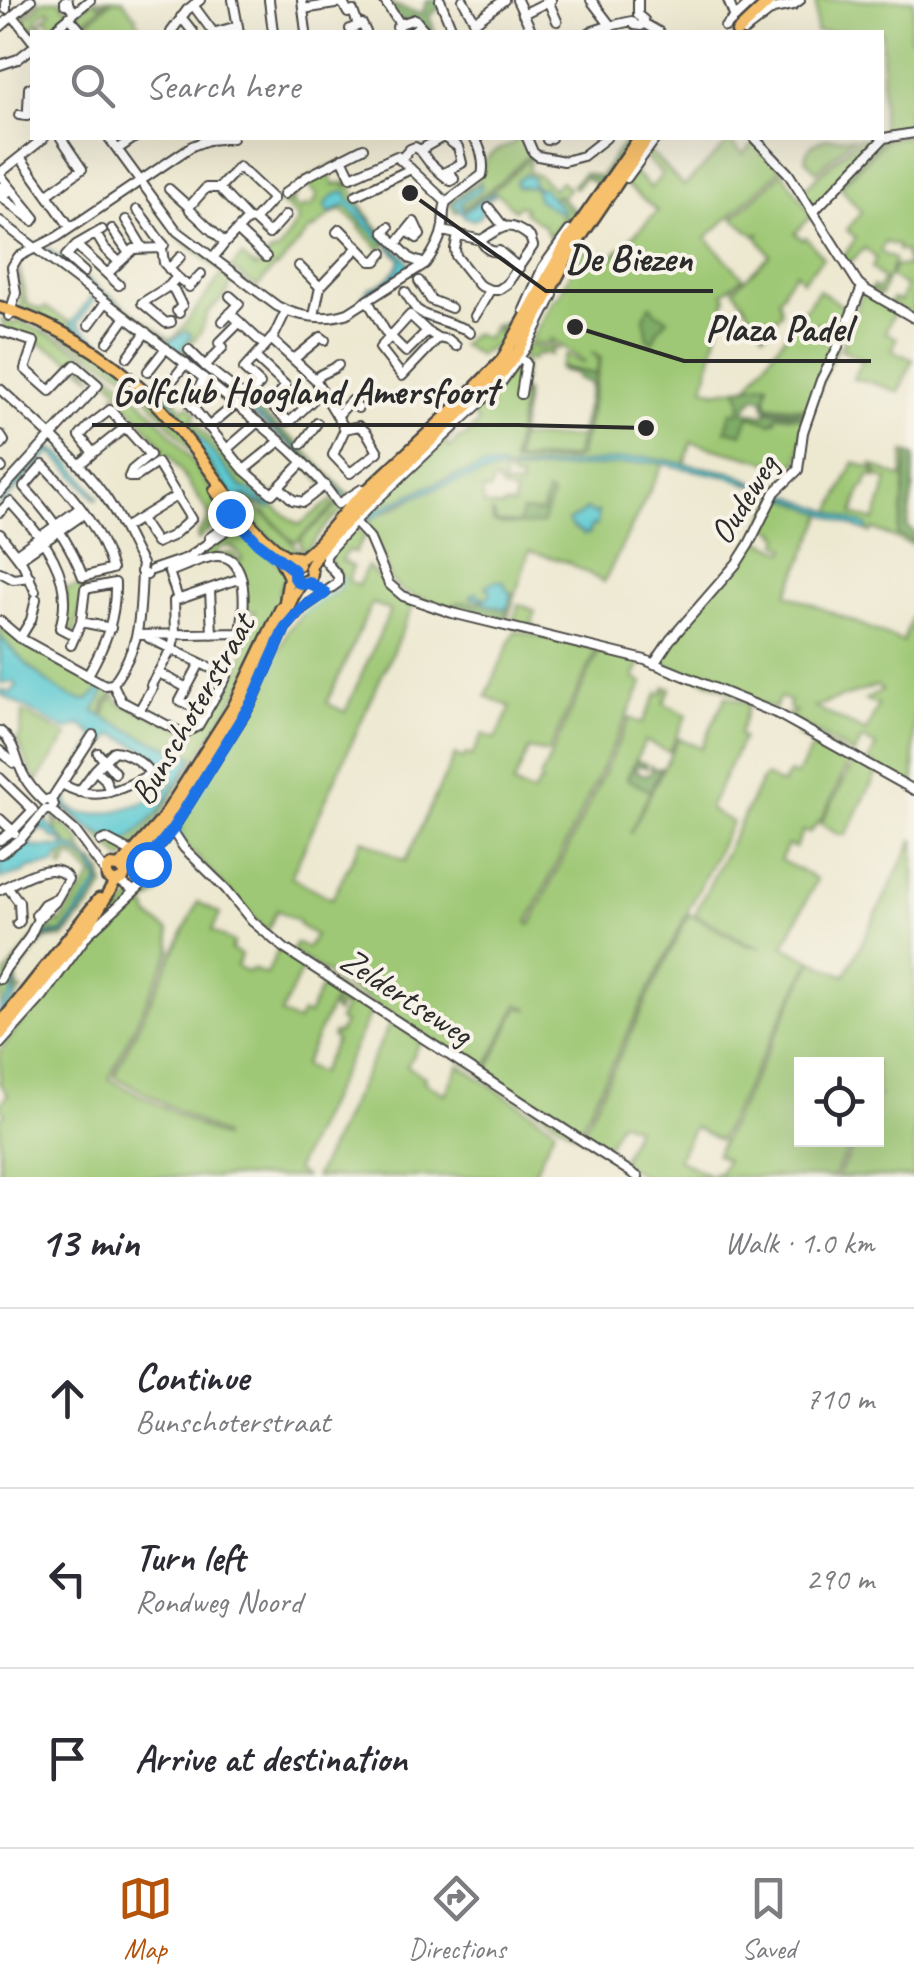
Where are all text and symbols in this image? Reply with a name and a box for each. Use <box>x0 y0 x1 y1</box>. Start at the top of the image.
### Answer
search box <box>30 30 884 140</box>
icon: search <box>65 58 120 113</box>
text: Search here <box>145 62 300 109</box>
callout: De Biezen <box>546 223 713 291</box>
text: De Biezen <box>566 235 694 282</box>
callout: Plaza Padel <box>684 293 871 361</box>
text: Plaza Padel <box>705 305 858 352</box>
callout: Golfclub Hoogland Amersfoort <box>92 357 518 425</box>
text: Golfclub Hoogland Amersfoort <box>112 368 503 415</box>
street label: Oudeweg <box>699 444 790 552</box>
route end <box>208 491 254 537</box>
street label: Bunschoterstraat <box>120 603 267 813</box>
route start <box>126 842 172 888</box>
street label: Zeldertseweg <box>332 937 483 1057</box>
map controls <box>794 1057 884 1147</box>
button: locate <box>794 1057 884 1147</box>
text: 13 min <box>40 1216 139 1269</box>
text: Walk · 1.0 km <box>724 1222 874 1263</box>
text: Continue <box>135 1354 249 1401</box>
icon: ahead <box>40 1371 95 1426</box>
text: 710 m <box>805 1378 874 1419</box>
text: Bunschoterstraat <box>135 1401 330 1442</box>
text: Turn left <box>135 1534 245 1581</box>
icon: left <box>40 1551 95 1606</box>
text: 290 m <box>805 1558 874 1599</box>
text: Rondweg Noord <box>135 1581 302 1622</box>
icon: arrive <box>40 1731 95 1786</box>
text: Arrive at destination <box>135 1735 407 1782</box>
tab: Map <box>118 1871 173 1966</box>
tab: Directions <box>408 1871 506 1966</box>
tab: Saved <box>741 1871 796 1966</box>

